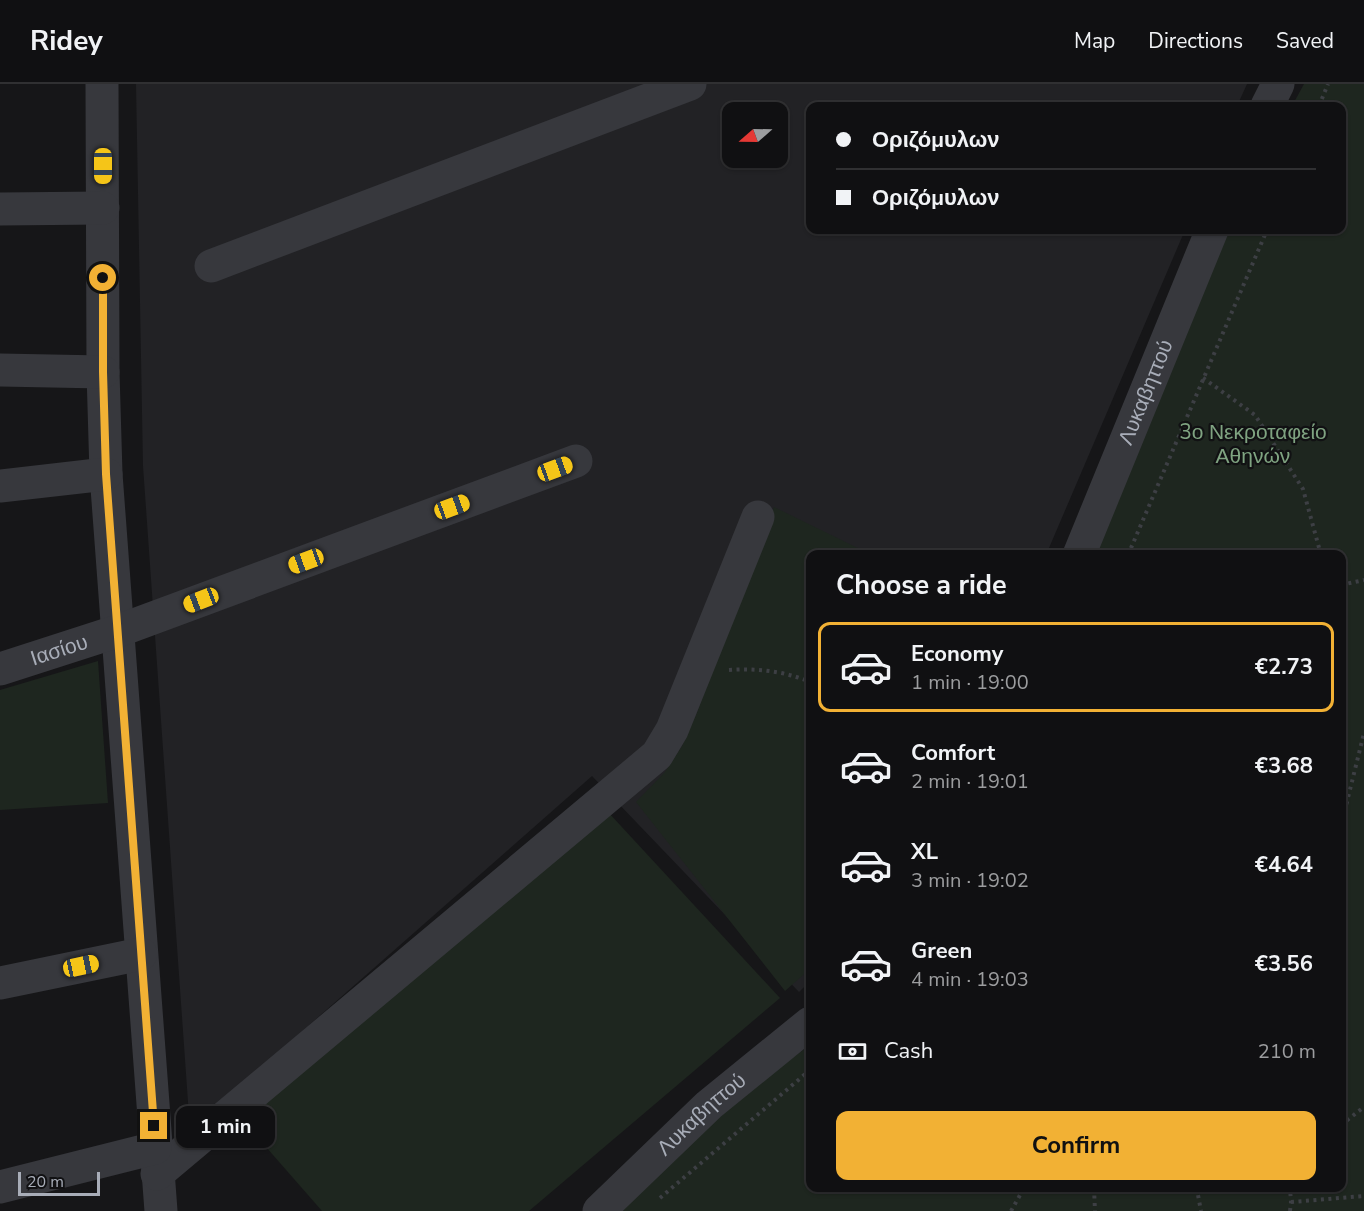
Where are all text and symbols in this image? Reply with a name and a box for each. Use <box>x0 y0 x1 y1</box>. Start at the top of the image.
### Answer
text: Ridey <box>30 22 103 60</box>
text: Map <box>1074 27 1115 55</box>
text: Directions <box>1148 27 1243 55</box>
text: Saved <box>1276 27 1334 55</box>
north arrow <box>722 102 788 168</box>
map controls <box>722 102 788 168</box>
text: Οριζόμυλων <box>872 125 1000 155</box>
car <box>94 148 112 184</box>
text: Οριζόμυλων <box>872 183 1000 213</box>
route start <box>89 264 116 291</box>
street label: Λυκαβηττού <box>1112 335 1180 449</box>
park label: 3ο Νεκροταφείο Αθηνών <box>1179 418 1327 470</box>
car <box>535 454 575 484</box>
car <box>432 492 472 522</box>
car <box>286 546 326 576</box>
text: Choose a ride <box>836 567 1007 604</box>
car <box>181 585 221 615</box>
street label: Ιασίου <box>27 628 91 672</box>
text: Economy <box>911 639 1003 669</box>
icon: car <box>839 640 893 694</box>
text: €2.73 <box>1255 652 1313 682</box>
text: 1 min · 19:00 <box>911 669 1029 696</box>
text: Comfort <box>911 738 995 768</box>
icon: car <box>839 739 893 793</box>
text: €3.68 <box>1255 751 1313 781</box>
text: 2 min · 19:01 <box>911 768 1029 795</box>
text: XL <box>911 837 938 867</box>
icon: car <box>839 838 893 892</box>
text: €4.64 <box>1255 850 1313 880</box>
text: 3 min · 19:02 <box>911 867 1029 894</box>
text: Green <box>911 936 972 966</box>
icon: car <box>839 937 893 991</box>
text: €3.56 <box>1255 949 1313 979</box>
car <box>62 953 100 979</box>
text: 4 min · 19:03 <box>911 966 1029 993</box>
icon: cash <box>836 1035 869 1068</box>
text: Cash <box>884 1036 933 1066</box>
text: 210 m <box>1258 1038 1316 1065</box>
street label: Λυκαβηττού <box>651 1067 752 1162</box>
callout: 1 min <box>175 1105 274 1147</box>
button: Confirm <box>836 1111 1316 1180</box>
route end <box>140 1112 167 1139</box>
text: 1 min <box>200 1113 251 1140</box>
scale bar <box>18 1169 100 1196</box>
text: 20 m <box>27 1171 64 1193</box>

